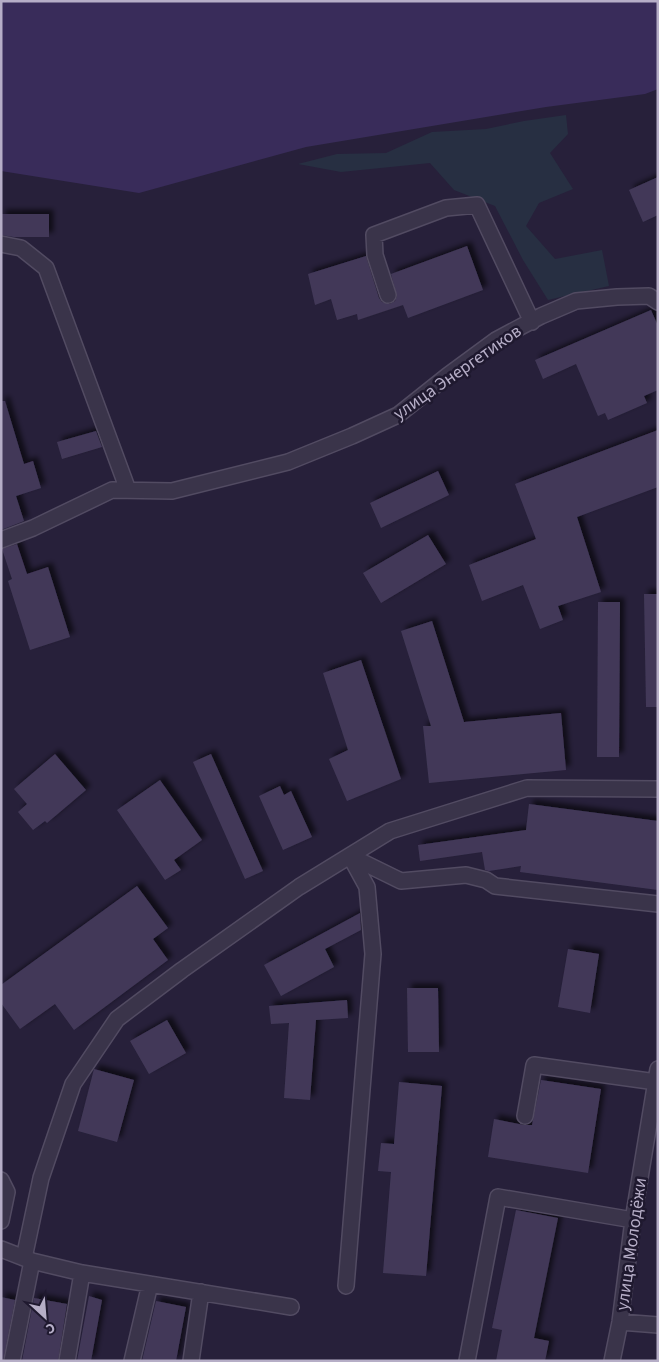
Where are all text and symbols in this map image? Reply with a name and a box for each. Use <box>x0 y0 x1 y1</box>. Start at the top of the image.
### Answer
street label: улица Энергетиков <box>388 319 526 426</box>
street label: улица Молодёжи <box>610 1176 653 1312</box>
north arrow <box>20 1292 70 1342</box>
text: С <box>42 1317 58 1339</box>

